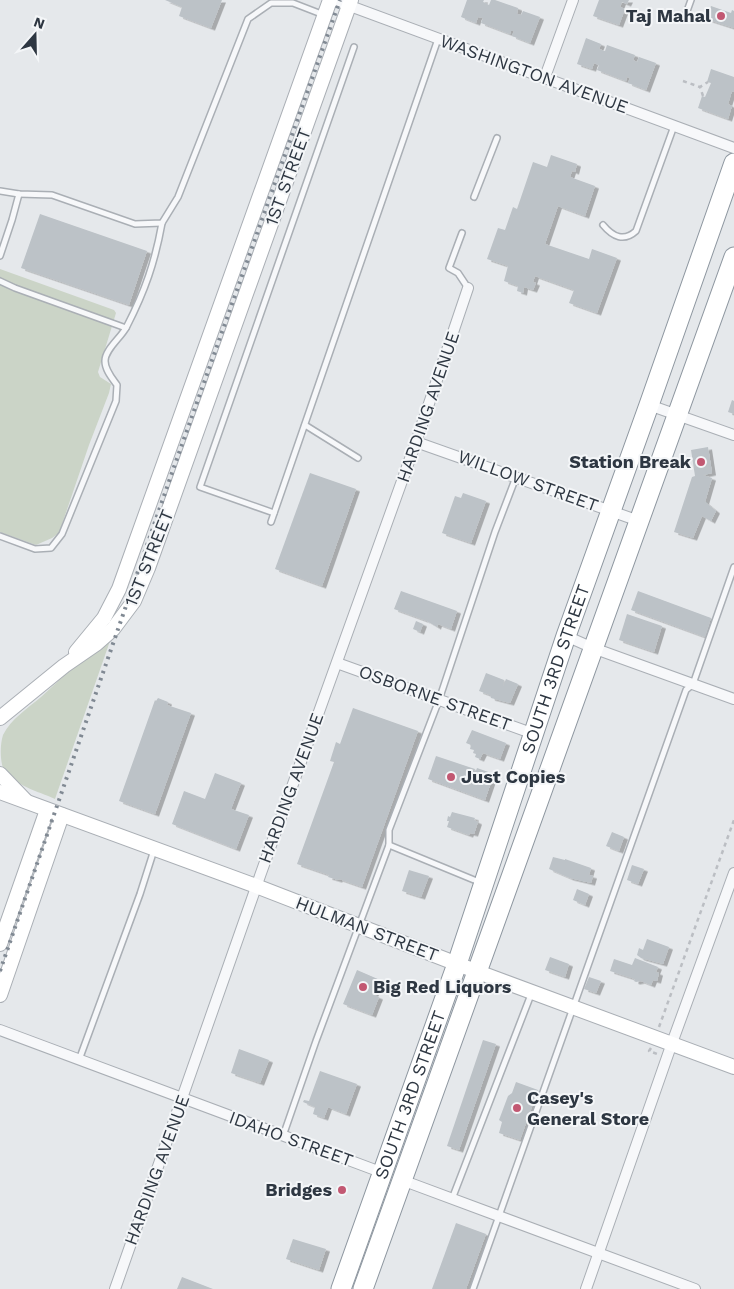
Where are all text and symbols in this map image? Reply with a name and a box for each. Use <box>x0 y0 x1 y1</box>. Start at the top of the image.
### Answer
place label: Taj Mahal <box>626 5 711 26</box>
north arrow <box>10 10 60 60</box>
marker: Taj Mahal <box>715 10 727 22</box>
text: N <box>32 13 47 32</box>
street label: WASHINGTON AVENUE <box>437 30 631 117</box>
street label: 1ST STREET <box>260 125 315 228</box>
street label: HARDING AVENUE <box>392 329 463 485</box>
street label: WILLOW STREET <box>455 445 601 516</box>
place label: Station Break <box>569 451 692 472</box>
marker: Station Break <box>695 456 707 468</box>
street label: 1ST STREET <box>120 506 177 609</box>
street label: SOUTH 3RD STREET <box>517 581 594 756</box>
street label: OSBORNE STREET <box>356 660 514 735</box>
street label: HARDING AVENUE <box>254 710 327 866</box>
place label: Just Copies <box>461 766 566 787</box>
marker: Just Copies <box>445 771 457 783</box>
street label: HULMAN STREET <box>293 892 442 965</box>
place label: Big Red Liquors <box>373 976 512 997</box>
marker: Big Red Liquors <box>357 981 369 993</box>
street label: SOUTH 3RD STREET <box>370 1008 450 1182</box>
place label: Casey's General Store <box>527 1087 649 1129</box>
street label: HARDING AVENUE <box>120 1092 193 1248</box>
marker: Casey's General Store <box>511 1102 523 1114</box>
street label: IDAHO STREET <box>226 1106 356 1171</box>
place label: Bridges <box>265 1179 332 1200</box>
marker: Bridges <box>336 1184 348 1196</box>

